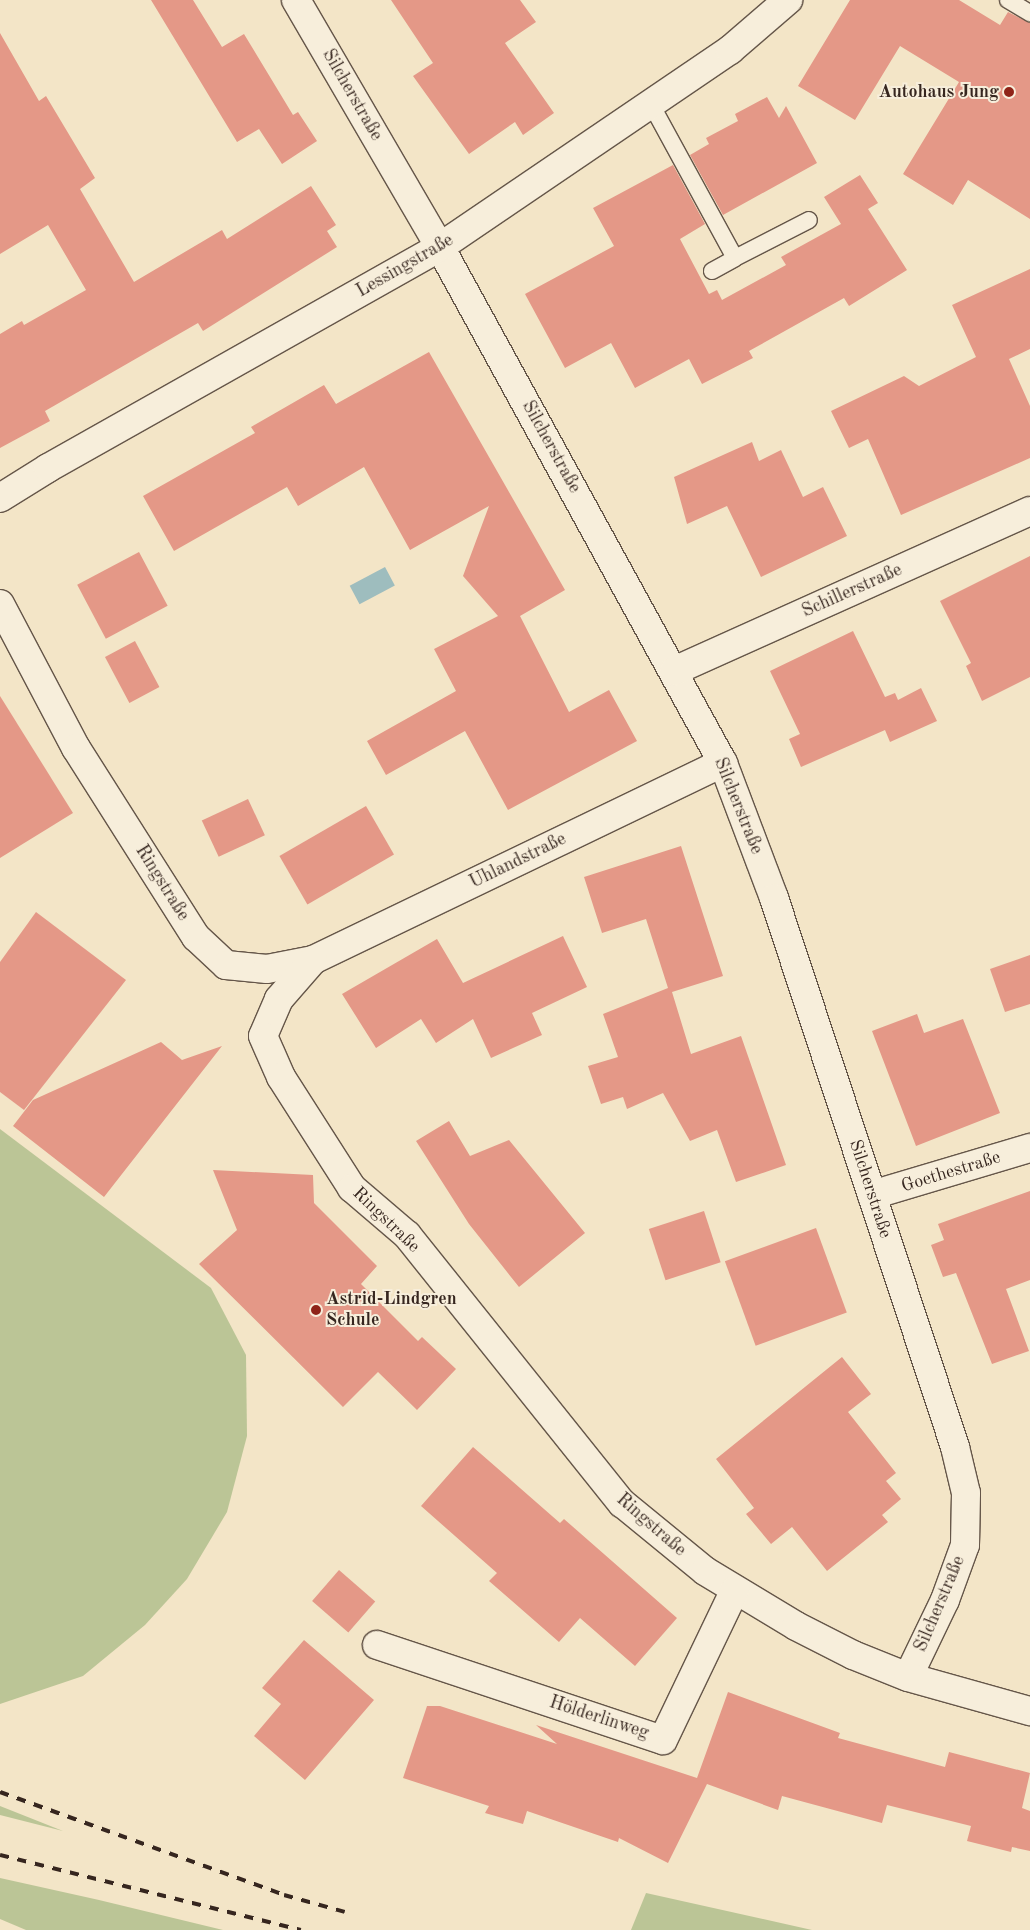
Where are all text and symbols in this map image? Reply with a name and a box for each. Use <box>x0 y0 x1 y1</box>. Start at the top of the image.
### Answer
street label: Silcherstraße <box>317 45 387 145</box>
place label: Autohaus Jung <box>878 81 999 103</box>
marker: Autohaus Jung <box>1003 86 1015 98</box>
street label: Lessingstraße <box>353 230 457 302</box>
street label: Silcherstraße <box>517 397 585 497</box>
street label: Schillerstraße <box>799 559 905 623</box>
street label: Silcherstraße <box>709 755 767 857</box>
street label: Uhlandstraße <box>466 828 570 894</box>
street label: Ringstraße <box>130 841 194 925</box>
street label: Silcherstraße <box>844 1137 896 1241</box>
street label: Goethestraße <box>899 1147 1003 1197</box>
street label: Ringstraße <box>348 1183 424 1257</box>
place label: Astrid-Lindgren Schule <box>326 1289 457 1332</box>
marker: Astrid-Lindgren Schule <box>310 1304 322 1316</box>
street label: Ringstraße <box>612 1489 690 1561</box>
street label: Silcherstraße <box>910 1553 970 1655</box>
street label: Hölderlinweg <box>546 1692 652 1744</box>

